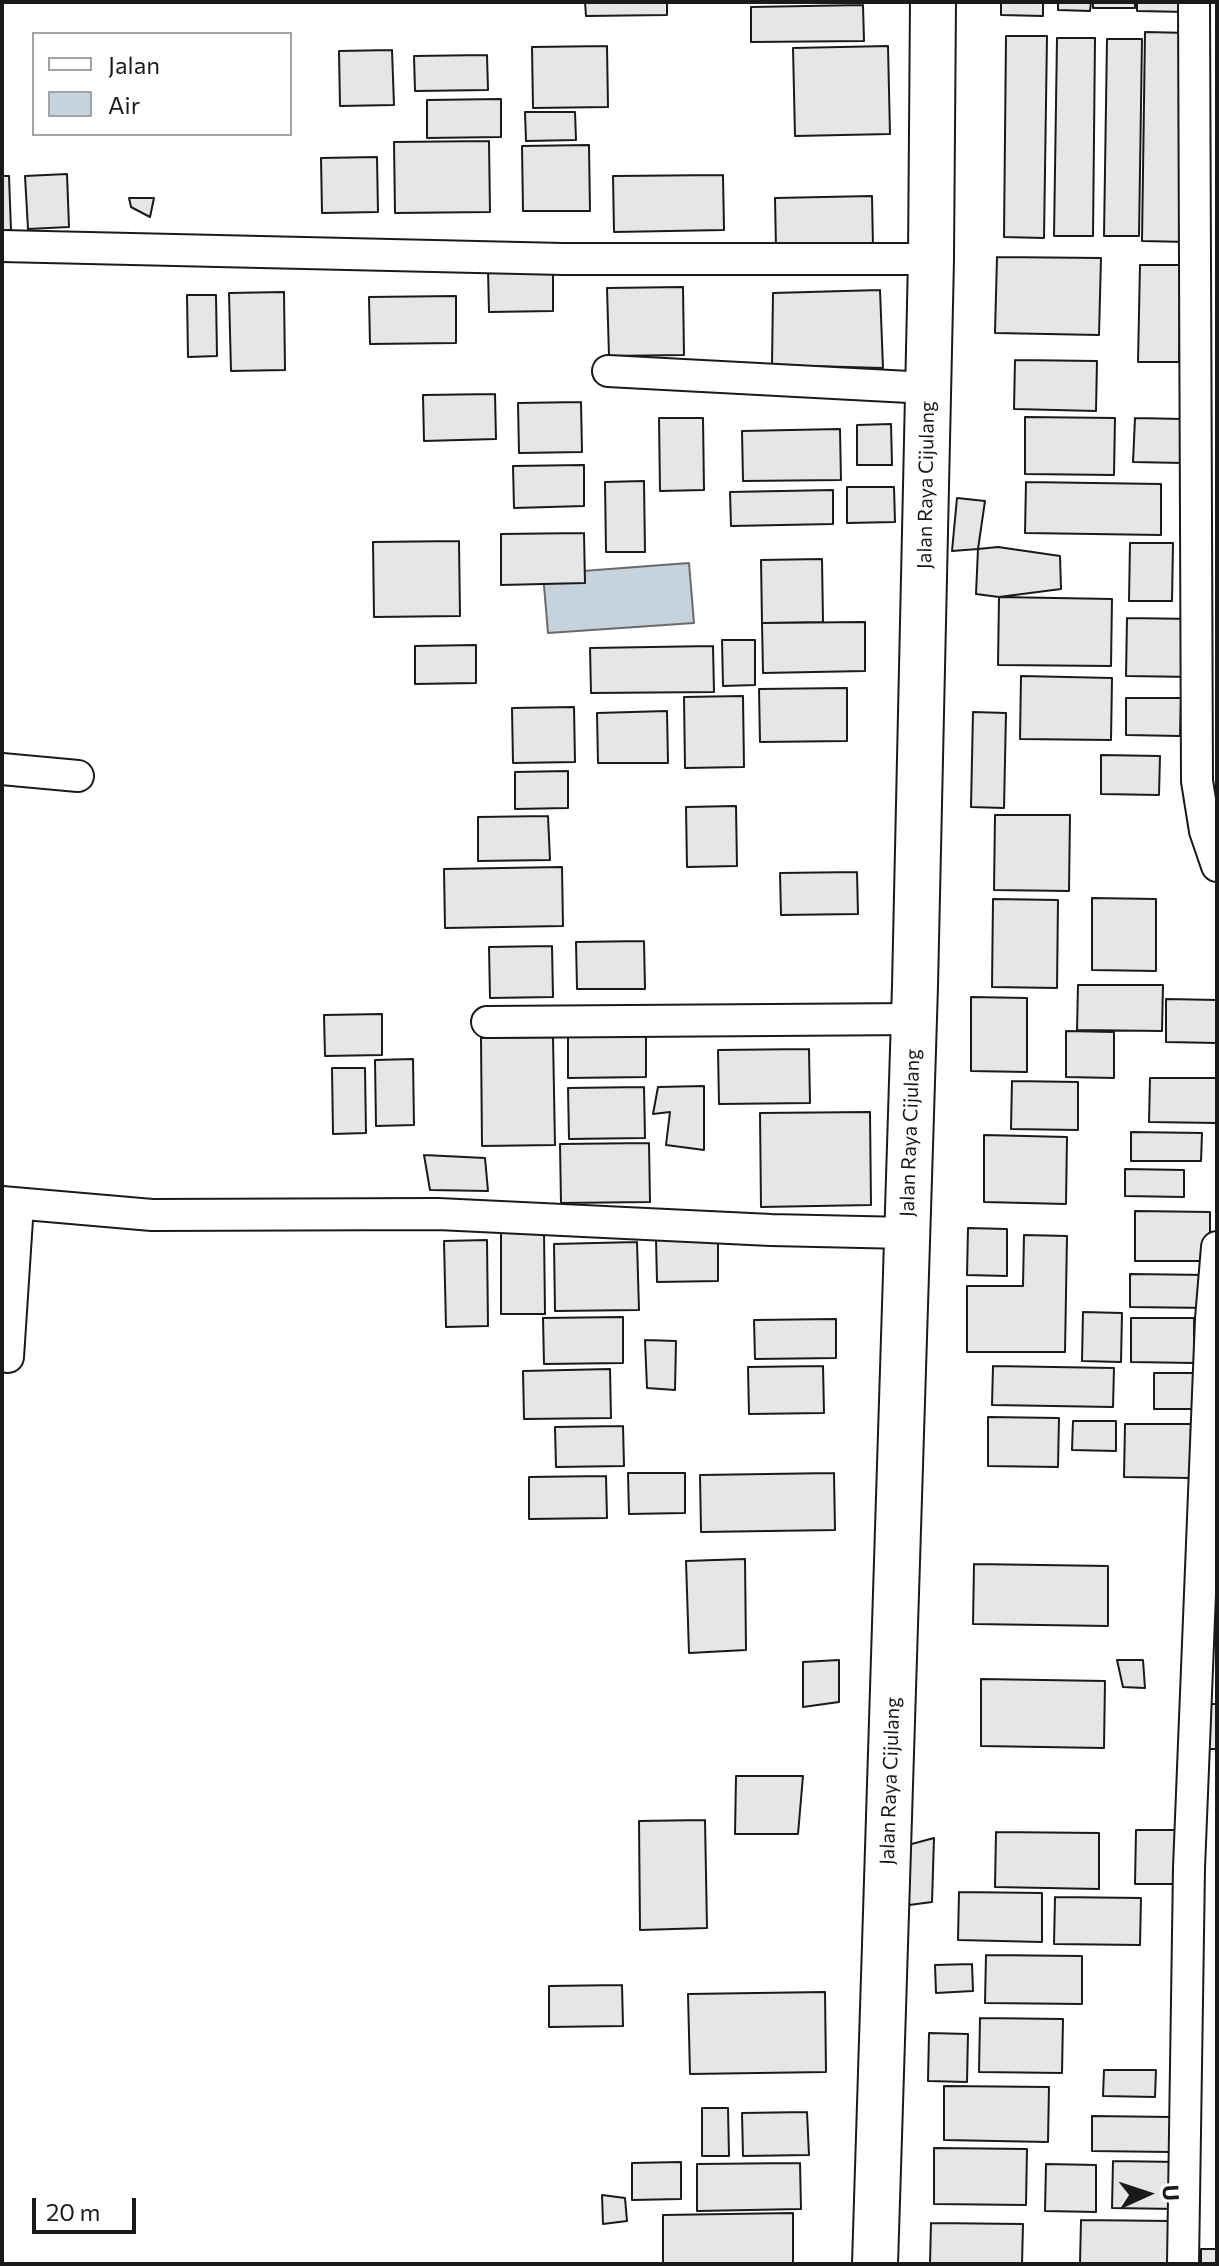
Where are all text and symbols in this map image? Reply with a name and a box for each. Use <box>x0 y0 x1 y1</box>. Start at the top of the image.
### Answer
legend <box>32 32 292 136</box>
text: Jalan <box>108 50 160 79</box>
text: Air <box>108 90 140 119</box>
street label: Jalan Raya Cijulang <box>913 401 939 569</box>
street label: Jalan Raya Cijulang <box>895 1049 925 1217</box>
street label: Jalan Raya Cijulang <box>875 1697 905 1865</box>
north arrow <box>1107 2154 1187 2234</box>
scale bar <box>36 2182 140 2232</box>
text: U <box>1158 2184 1185 2201</box>
text: 20 m <box>46 2197 100 2226</box>

